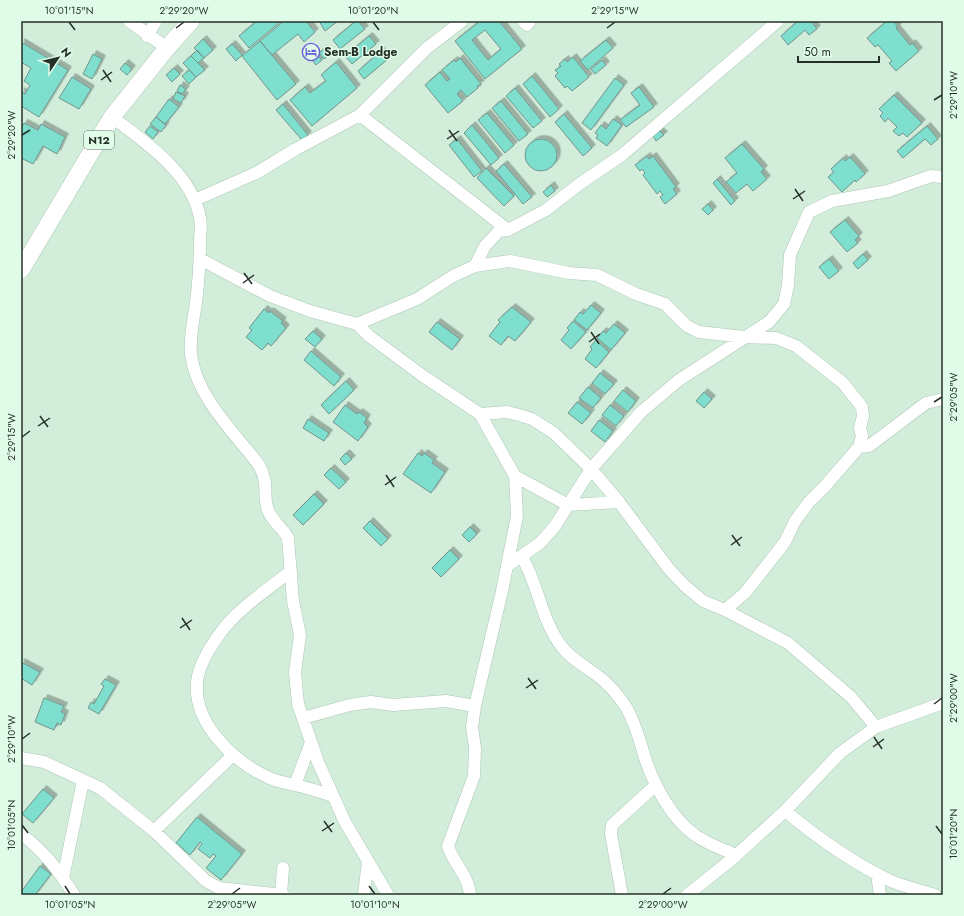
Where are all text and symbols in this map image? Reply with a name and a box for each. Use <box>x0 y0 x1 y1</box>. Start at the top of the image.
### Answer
text: 10°01'15"N <box>44 3 94 18</box>
text: 2°29'20"W <box>159 3 209 18</box>
text: 10°01'20"N <box>348 3 398 18</box>
text: 2°29'15"W <box>591 3 639 18</box>
north arrow <box>38 38 78 78</box>
scale bar <box>798 38 879 64</box>
hotel icon: Sem-B Lodge <box>301 42 321 62</box>
place label: Sem-B Lodge <box>324 43 398 61</box>
text: 50 m <box>804 43 831 61</box>
text: N <box>57 44 75 60</box>
text: 2°29'10"W <box>946 71 961 119</box>
text: 2°29'20"W <box>4 110 19 160</box>
road number: N12 <box>84 131 114 149</box>
text: 2°29'05"W <box>946 372 961 421</box>
text: 2°29'15"W <box>4 413 19 461</box>
text: 2°29'00"W <box>946 673 961 723</box>
text: 2°29'10"W <box>4 715 19 763</box>
text: 10°01'05"N <box>4 800 19 850</box>
text: 10°01'20"N <box>946 809 961 859</box>
text: 10°01'05"N <box>45 897 95 912</box>
text: 2°29'05"W <box>208 897 257 912</box>
text: 10°01'10"N <box>350 897 400 912</box>
text: 2°29'00"W <box>638 897 688 912</box>

